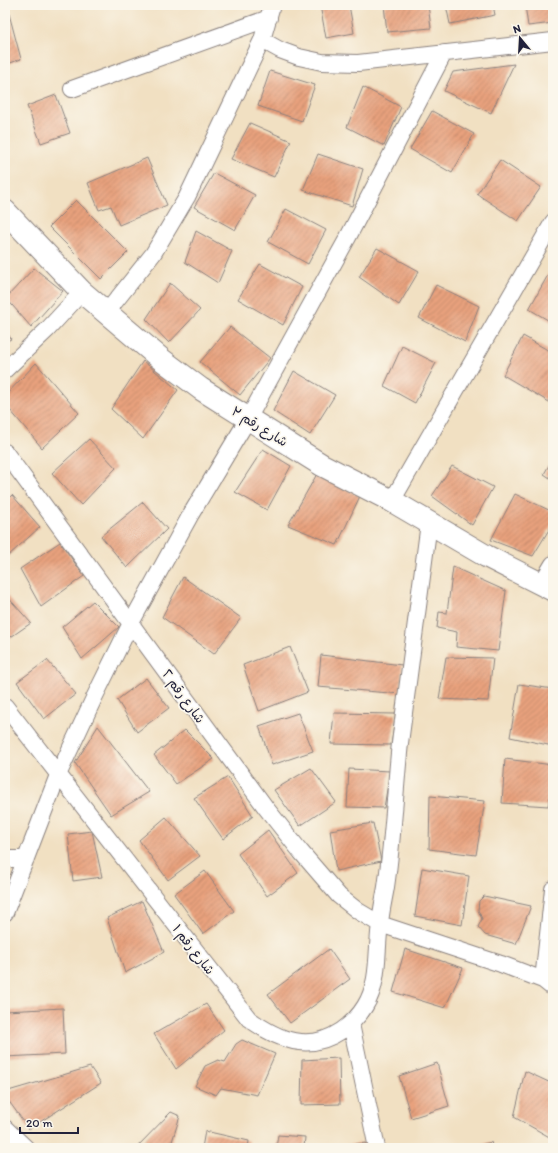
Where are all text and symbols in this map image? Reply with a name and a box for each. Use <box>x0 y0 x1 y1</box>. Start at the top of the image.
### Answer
north arrow <box>500 18 540 58</box>
text: N <box>512 22 523 36</box>
street label: شارع رقم ٣ <box>227 403 290 452</box>
street label: شارع رقم ٢ <box>157 667 208 728</box>
street label: شارع رقم ١ <box>167 921 218 979</box>
scale bar <box>20 1109 78 1135</box>
text: 20 m <box>26 1116 53 1130</box>

